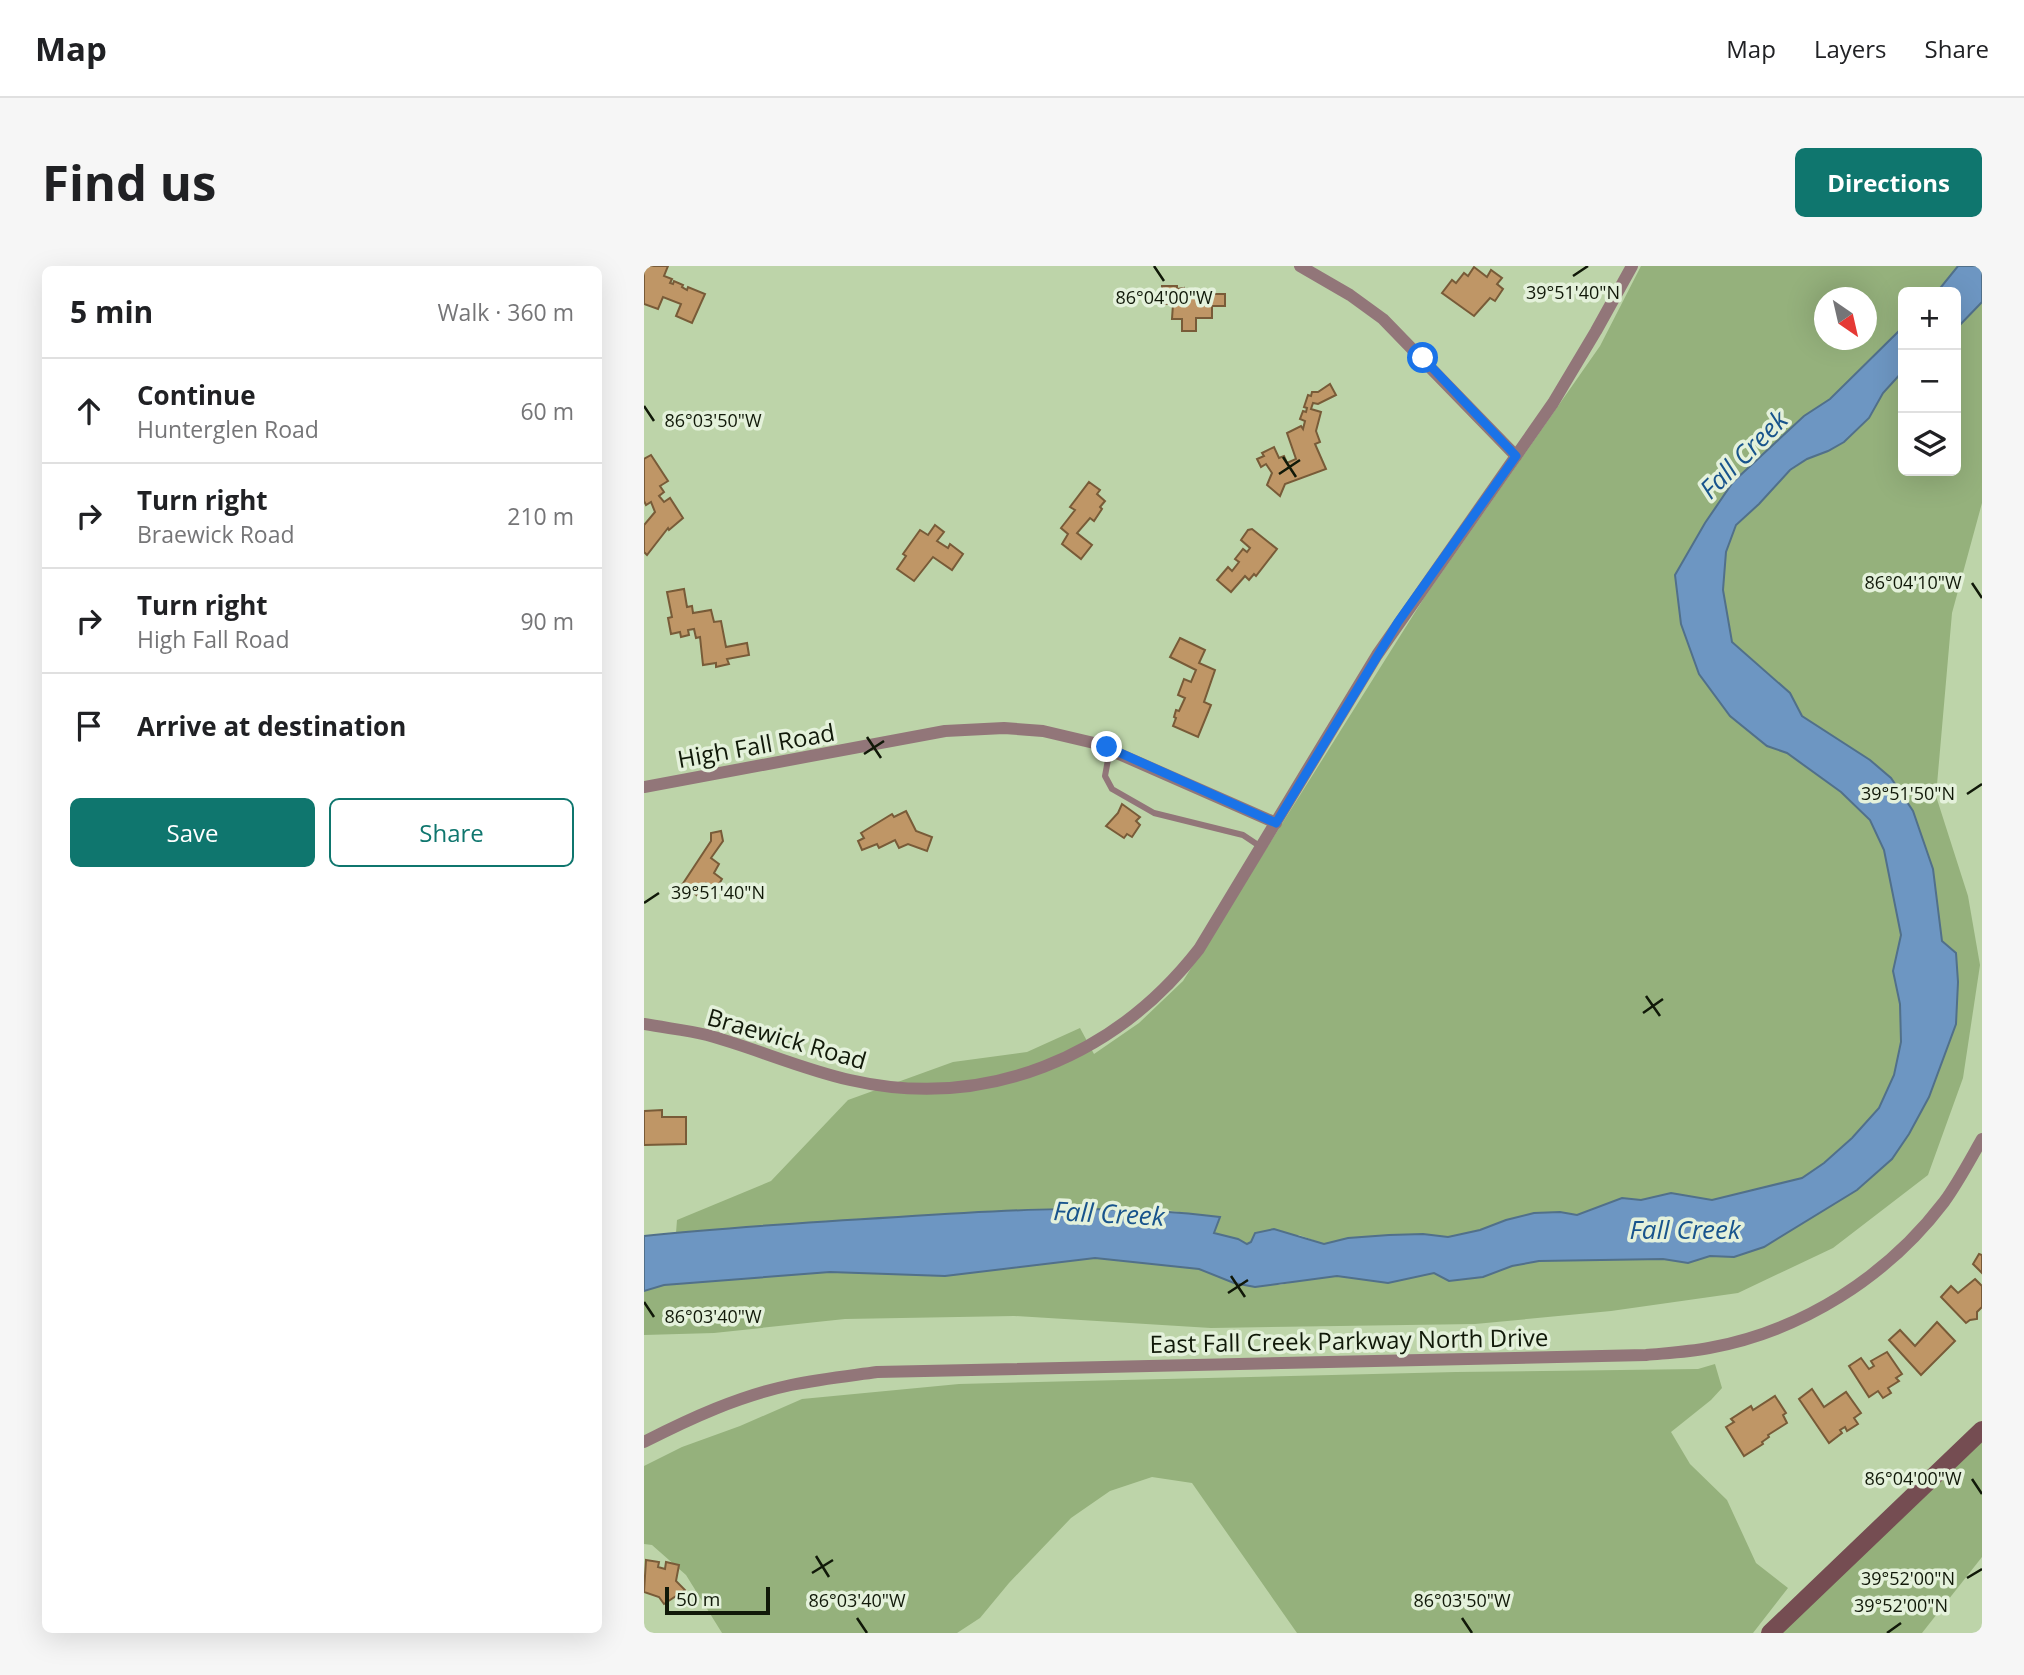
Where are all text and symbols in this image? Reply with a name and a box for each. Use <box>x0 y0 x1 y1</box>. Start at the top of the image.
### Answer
text: Map <box>35 26 107 71</box>
text: Map <box>1726 32 1776 65</box>
text: Layers <box>1814 32 1887 65</box>
text: Share <box>1925 32 1989 65</box>
button: Directions <box>1795 148 1982 217</box>
text: Find us <box>42 149 216 215</box>
text: 39°51'40"N <box>1526 280 1620 304</box>
text: 86°04'00"W <box>1115 285 1213 309</box>
north arrow <box>1814 287 1877 350</box>
map controls <box>1898 287 1961 476</box>
button: + <box>1898 287 1961 350</box>
text: 5 min <box>70 291 153 332</box>
text: Walk · 360 m <box>437 296 574 328</box>
route start <box>1407 342 1438 373</box>
button: − <box>1898 350 1961 413</box>
text: Continue <box>137 377 256 413</box>
icon: ahead <box>70 392 108 430</box>
text: 60 m <box>520 395 574 427</box>
water label: Fall Creek <box>1691 401 1796 506</box>
text: 86°03'50"W <box>664 408 762 432</box>
text: Hunterglen Road <box>137 413 319 445</box>
button: layers <box>1898 413 1961 476</box>
text: Turn right <box>137 482 268 518</box>
icon: right <box>70 497 108 535</box>
text: 210 m <box>507 500 574 532</box>
text: Braewick Road <box>137 518 295 550</box>
text: 86°04'10"W <box>1864 570 1962 594</box>
text: Turn right <box>137 587 268 623</box>
icon: right <box>70 602 108 640</box>
text: 90 m <box>520 605 574 637</box>
text: High Fall Road <box>137 623 289 655</box>
icon: arrive <box>70 707 108 745</box>
text: Arrive at destination <box>137 708 406 744</box>
street label: High Fall Road <box>675 715 837 775</box>
route end <box>1091 731 1122 762</box>
text: 39°51'50"N <box>1861 781 1955 805</box>
button: Save <box>70 798 315 867</box>
button: Share <box>329 798 574 867</box>
text: 39°51'40"N <box>671 880 765 904</box>
street label: Braewick Road <box>703 999 871 1077</box>
water label: Fall Creek <box>1053 1192 1167 1234</box>
water label: Fall Creek <box>1629 1211 1742 1247</box>
text: 86°03'40"W <box>664 1304 762 1328</box>
street label: East Fall Creek Parkway North Drive <box>1149 1320 1549 1360</box>
text: 86°04'00"W <box>1864 1466 1962 1490</box>
text: 39°52'00"N <box>1861 1566 1955 1590</box>
scale bar <box>665 1584 770 1616</box>
text: 50 m <box>676 1586 720 1612</box>
text: 86°03'40"W <box>808 1588 906 1612</box>
text: 86°03'50"W <box>1413 1588 1511 1612</box>
text: 39°52'00"N <box>1854 1593 1948 1617</box>

